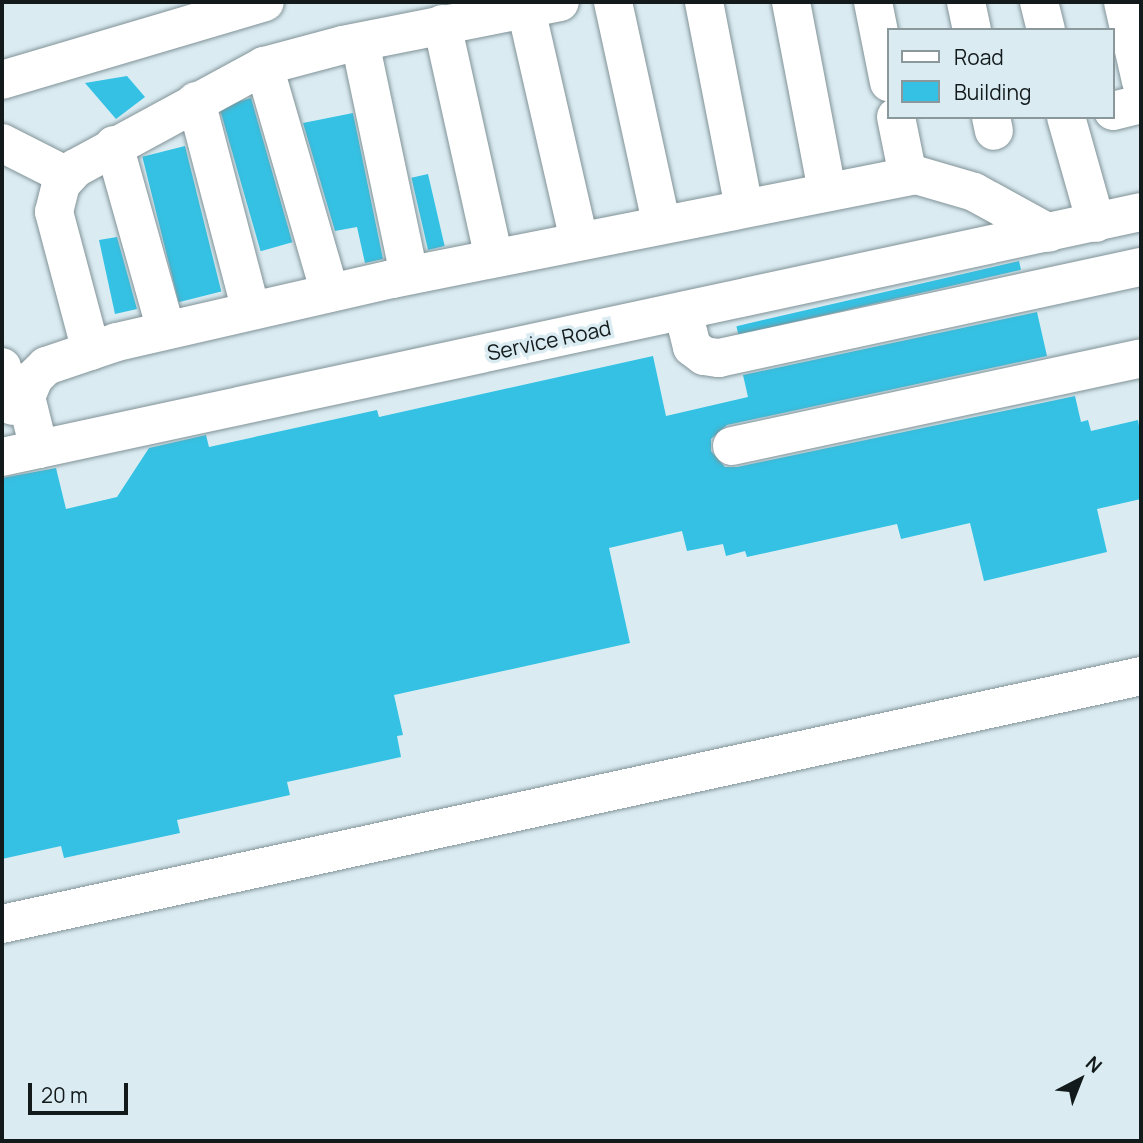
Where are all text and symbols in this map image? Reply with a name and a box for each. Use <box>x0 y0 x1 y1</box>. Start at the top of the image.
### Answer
legend <box>888 28 1115 119</box>
text: Road <box>954 43 1004 71</box>
text: Building <box>954 78 1031 106</box>
street label: Service Road <box>485 315 613 365</box>
north arrow <box>1045 1045 1115 1115</box>
text: N <box>1080 1050 1108 1079</box>
scale bar <box>32 1070 131 1114</box>
text: 20 m <box>41 1081 88 1109</box>

